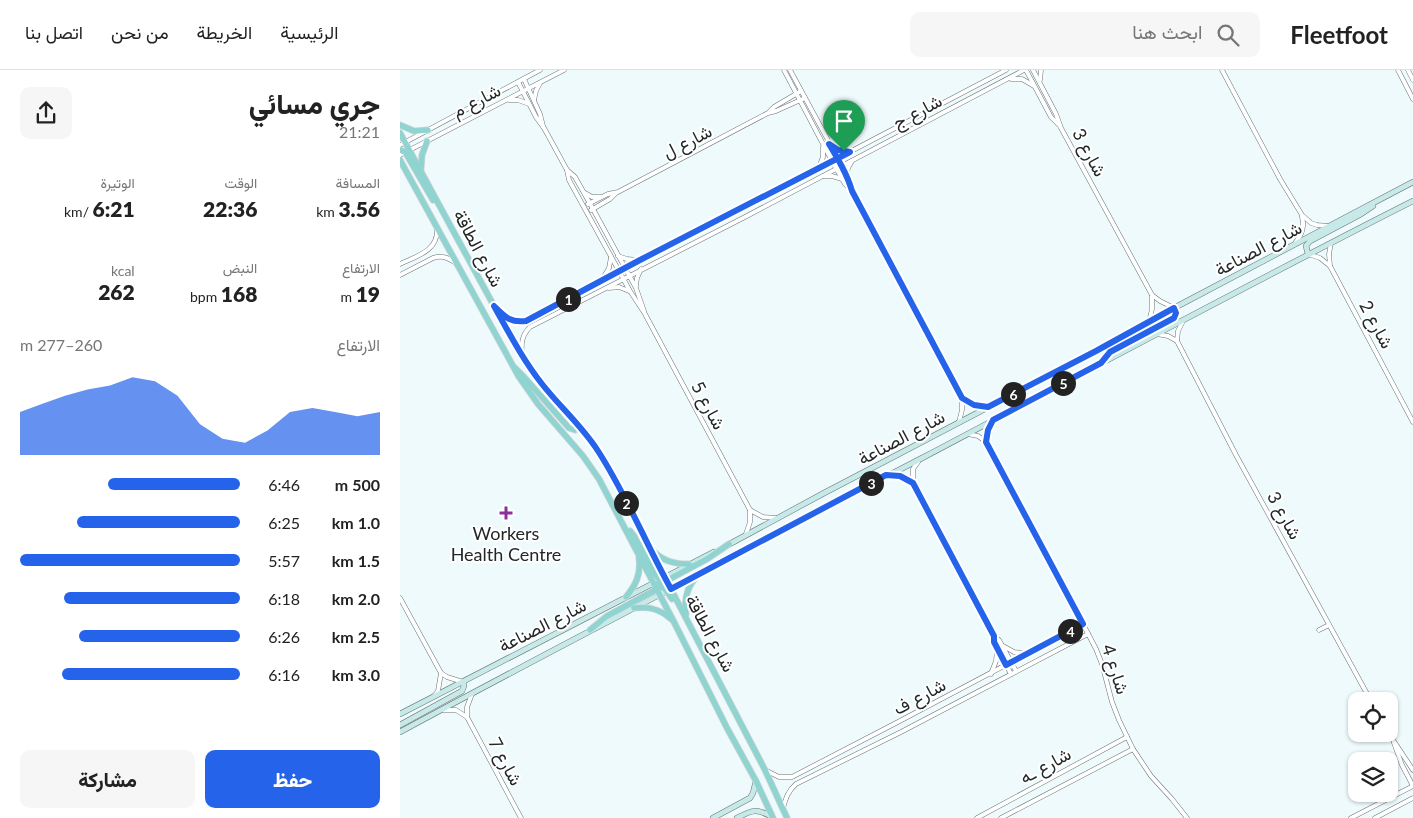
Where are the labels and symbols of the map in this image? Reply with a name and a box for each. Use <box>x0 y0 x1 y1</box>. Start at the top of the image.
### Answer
street label: شارع م <box>448 79 505 123</box>
street label: شارع ج <box>888 89 946 135</box>
pin <box>823 100 865 151</box>
street label: شارع ل <box>659 119 716 164</box>
street label: شارع 3 <box>1066 124 1112 181</box>
street label: شارع الطاقة <box>448 205 509 291</box>
street label: شارع الصناعة <box>1211 216 1306 282</box>
pin: 1 <box>556 286 580 312</box>
street label: شارع 2 <box>1353 296 1399 353</box>
pin: 5 <box>1050 370 1076 396</box>
street label: شارع 5 <box>685 377 731 434</box>
pin: 6 <box>1000 382 1026 406</box>
street label: شارع الصناعة <box>854 405 949 471</box>
pin: 3 <box>858 470 884 496</box>
street label: شارع 3 <box>1261 487 1307 544</box>
pin: 2 <box>614 490 638 516</box>
marker: Workers Health Centre <box>499 506 513 520</box>
place label: Workers Health Centre <box>451 522 561 565</box>
street label: شارع الطاقة <box>680 590 741 676</box>
street label: شارع الصناعة <box>495 594 590 658</box>
pin: 4 <box>1058 618 1082 644</box>
street label: شارع 4 <box>1096 641 1134 697</box>
street label: شارع ف <box>889 673 950 721</box>
street label: شارع 7 <box>482 733 528 790</box>
street label: شارع ـه <box>1016 742 1075 790</box>

